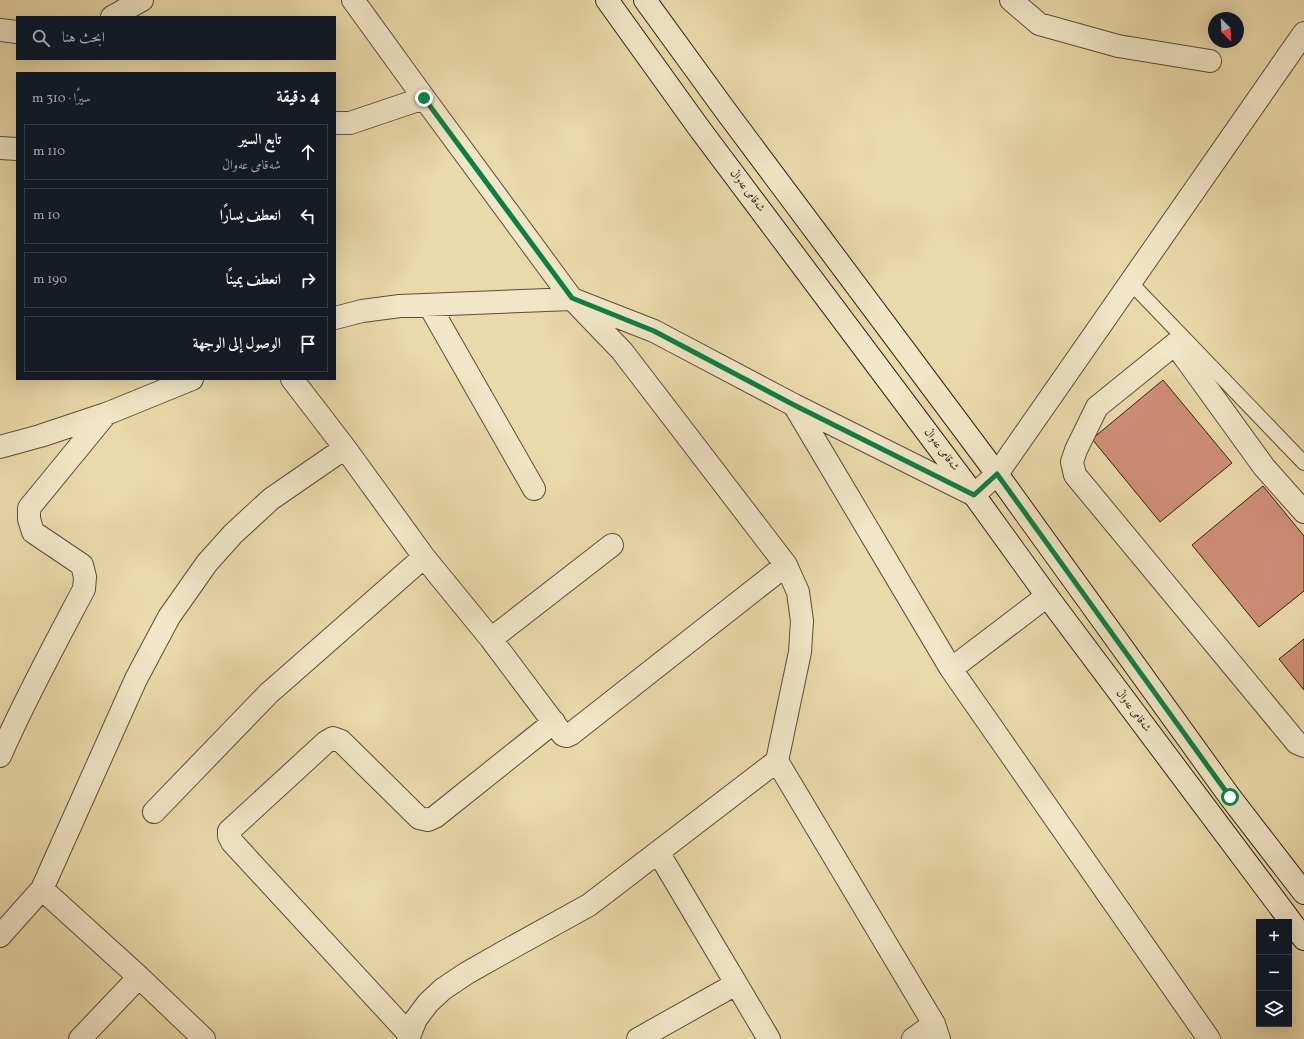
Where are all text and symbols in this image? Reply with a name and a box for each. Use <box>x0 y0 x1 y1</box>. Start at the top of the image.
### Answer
north arrow <box>1208 12 1244 48</box>
search box <box>16 16 336 60</box>
icon: search <box>30 27 52 49</box>
text: ابحث هنا <box>62 28 105 49</box>
text: 4 دقيقة <box>277 86 320 109</box>
route end <box>415 89 433 107</box>
text: سيرًا · 310 m <box>32 90 91 108</box>
text: تابع السير <box>239 130 281 151</box>
icon: ahead <box>297 141 319 163</box>
text: 110 m <box>33 143 65 161</box>
text: شەقامی عەواڵ <box>222 157 281 175</box>
street label: شەقامی عەواڵ <box>726 167 768 215</box>
icon: left <box>297 205 319 227</box>
text: انعطف يسارًا <box>220 206 281 227</box>
text: 10 m <box>33 207 60 225</box>
icon: right <box>297 269 319 291</box>
text: انعطف يمينًا <box>226 270 281 291</box>
text: 190 m <box>33 271 67 289</box>
icon: arrive <box>297 333 319 355</box>
text: الوصول إلى الوجهة <box>193 334 281 355</box>
street label: شەقامی عەواڵ <box>920 426 962 474</box>
street label: شەقامی عەواڵ <box>1112 687 1154 735</box>
route start <box>1221 788 1239 806</box>
map controls <box>1256 919 1292 1027</box>
button: + <box>1256 919 1292 955</box>
button: − <box>1256 955 1292 991</box>
button: layers <box>1256 991 1292 1027</box>

